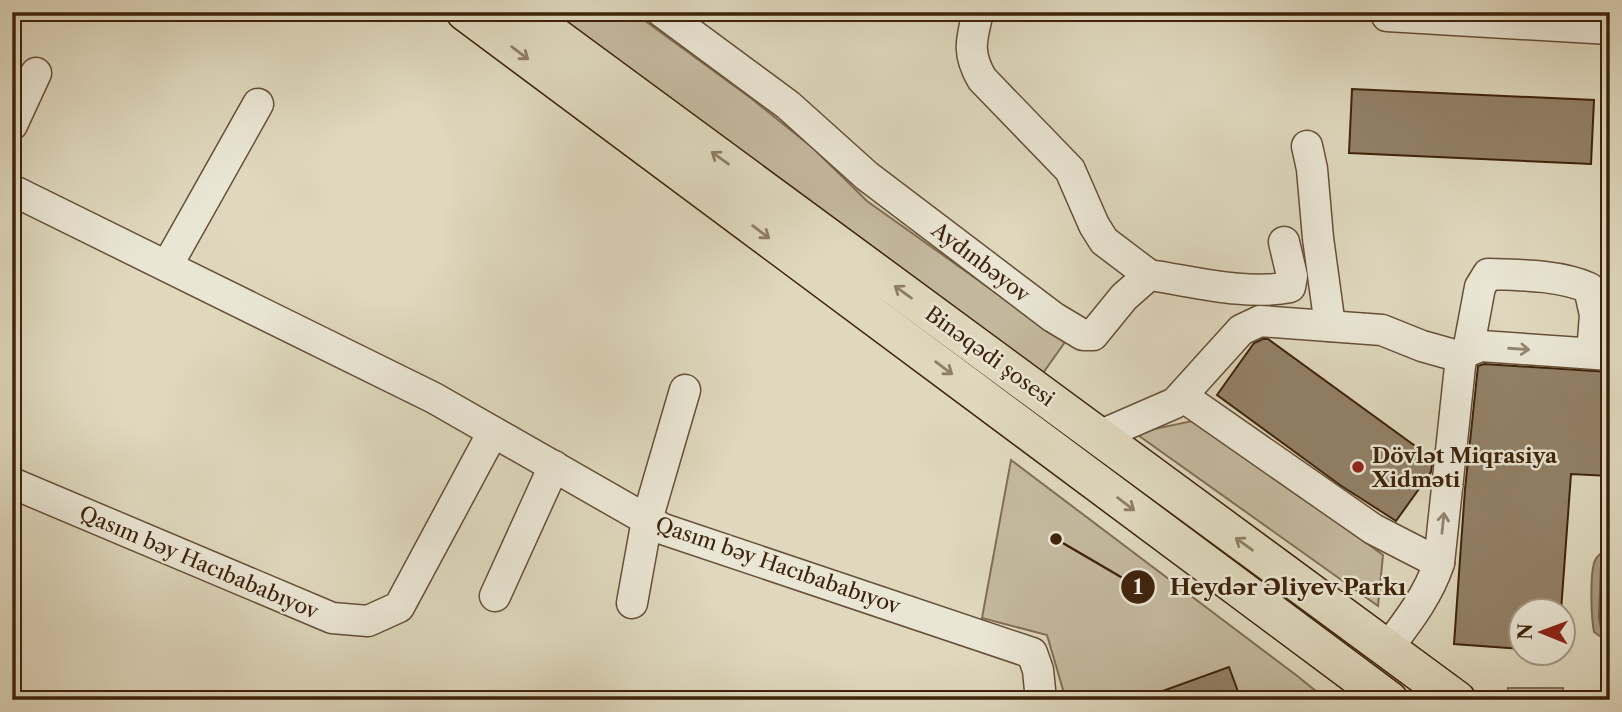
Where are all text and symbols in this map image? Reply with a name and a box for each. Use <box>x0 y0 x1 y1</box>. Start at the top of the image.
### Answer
one-way arrow <box>510 45 529 60</box>
one-way arrow <box>711 150 730 165</box>
street label: Aydınbəyov <box>926 216 1035 307</box>
one-way arrow <box>752 225 770 240</box>
one-way arrow <box>894 285 913 300</box>
street label: Binəqədi şosesi <box>921 301 1059 411</box>
one-way arrow <box>1507 343 1530 356</box>
one-way arrow <box>934 361 953 375</box>
place label: Dövlət Miqrasiya Xidməti <box>1371 443 1558 492</box>
marker: Dövlət Miqrasiya Xidməti <box>1350 459 1366 475</box>
one-way arrow <box>1117 496 1136 511</box>
street label: Qasım bəy Hacıbababıyov <box>76 500 323 624</box>
street label: Qasım bəy Hacıbababıyov <box>652 511 904 619</box>
one-way arrow <box>1437 512 1450 534</box>
one-way arrow <box>1235 536 1254 551</box>
callout: Heydər Əliyev Parkı <box>1120 565 1421 609</box>
text: Heydər Əliyev Parkı <box>1170 573 1406 601</box>
text: 1 <box>1133 574 1143 599</box>
north arrow <box>1506 596 1576 666</box>
text: N <box>1514 623 1537 640</box>

